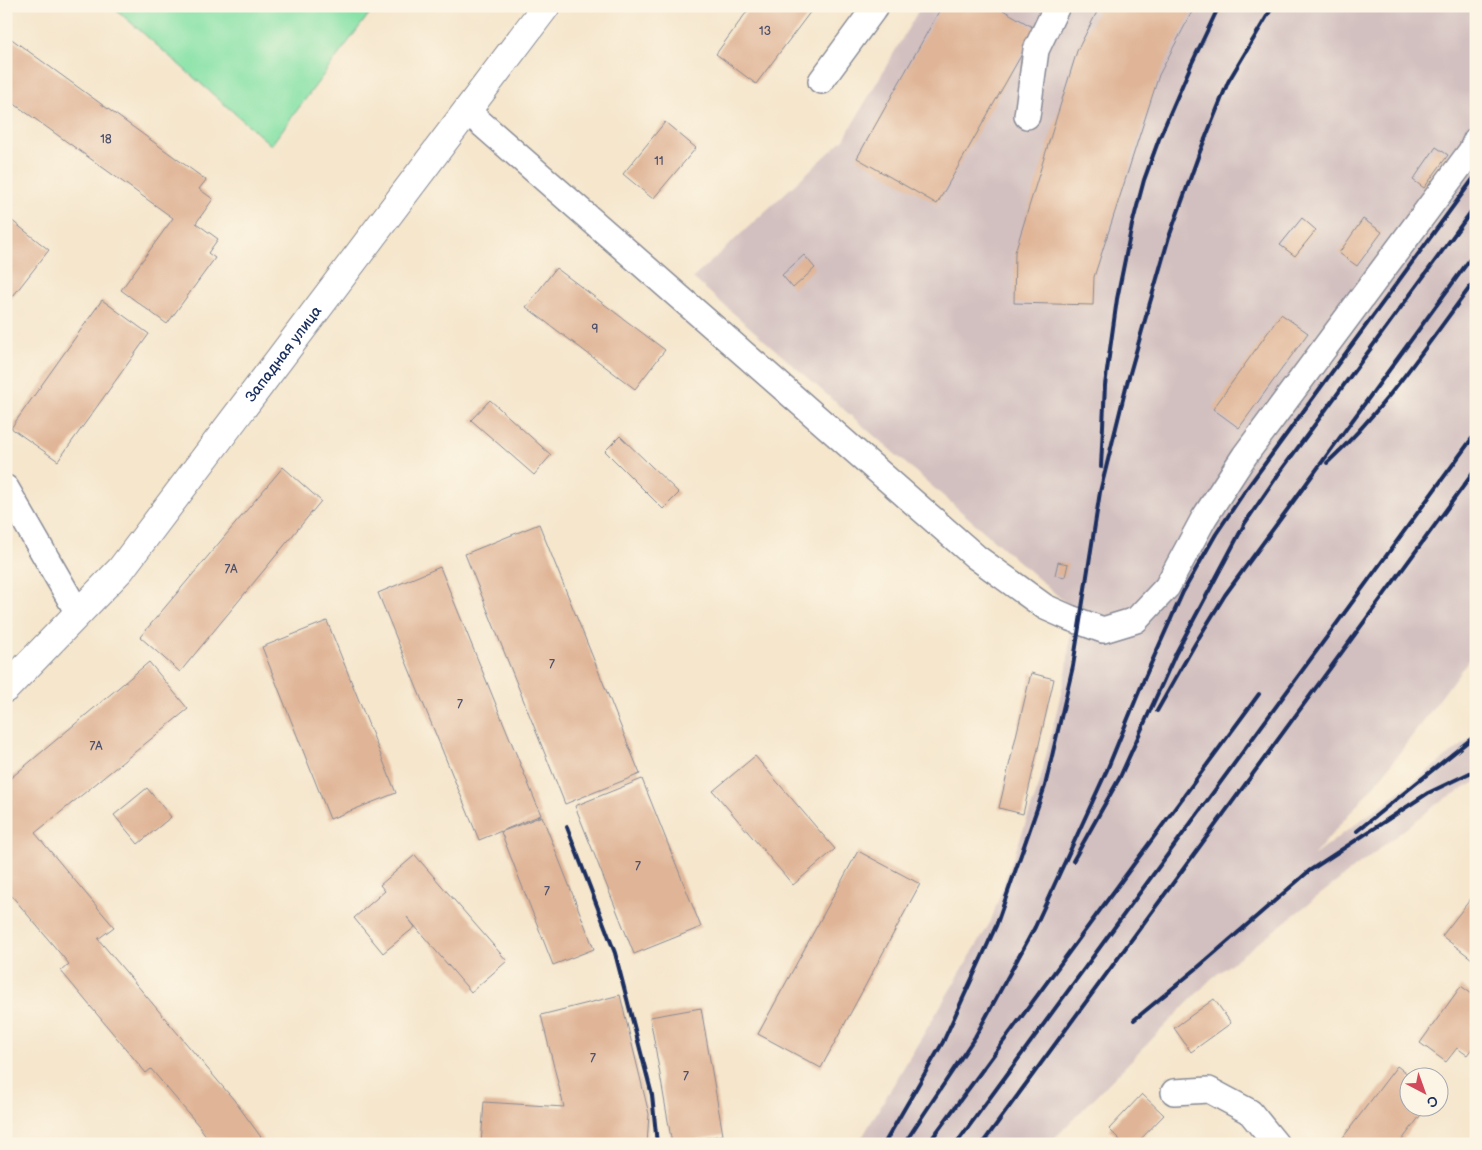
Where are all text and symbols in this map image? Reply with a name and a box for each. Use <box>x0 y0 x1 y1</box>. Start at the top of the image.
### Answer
house number: 13 <box>759 24 771 39</box>
house number: 18 <box>100 132 112 147</box>
house number: 11 <box>654 154 664 169</box>
street label: Западная улица <box>241 302 326 406</box>
house number: 9 <box>592 322 599 337</box>
house number: 7А <box>224 562 238 577</box>
house number: 7 <box>549 657 555 672</box>
house number: 7 <box>457 697 463 712</box>
house number: 7А <box>89 739 103 754</box>
house number: 7 <box>635 859 641 874</box>
house number: 7 <box>544 884 550 899</box>
house number: 7 <box>590 1051 596 1066</box>
north arrow <box>1400 1068 1450 1118</box>
house number: 7 <box>683 1069 689 1084</box>
text: С <box>1423 1092 1441 1111</box>

